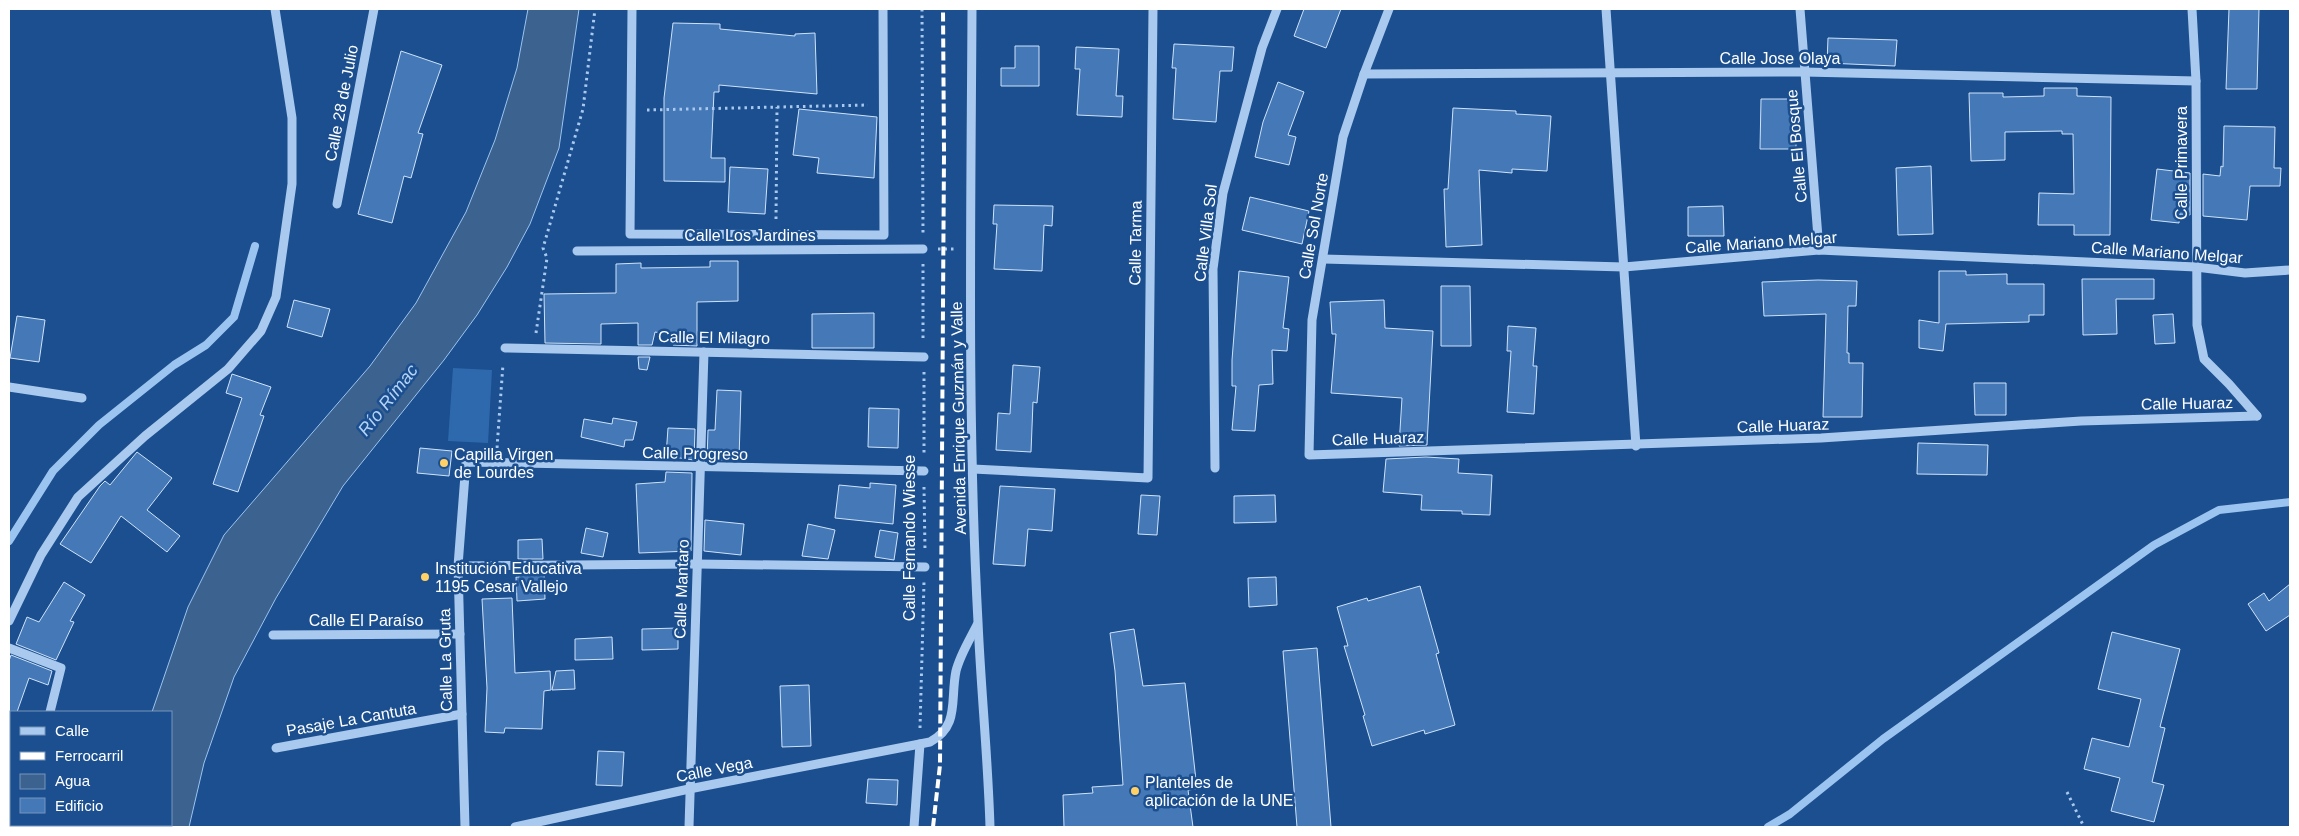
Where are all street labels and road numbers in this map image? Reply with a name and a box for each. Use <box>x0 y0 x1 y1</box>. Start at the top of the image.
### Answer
street label: Calle 28 de Julio <box>322 43 361 163</box>
street label: Calle Jose Olaya <box>1720 50 1841 67</box>
street label: Calle El Bosque <box>1783 88 1810 203</box>
street label: Calle Primavera <box>2173 106 2190 220</box>
street label: Calle Sol Norte <box>1296 172 1331 281</box>
street label: Calle Villa Sol <box>1191 183 1220 283</box>
street label: Calle Tarma <box>1126 200 1145 286</box>
street label: Calle Los Jardines <box>684 227 816 244</box>
street label: Calle Mariano Melgar <box>1685 229 1838 256</box>
street label: Calle Mariano Melgar <box>2091 239 2244 266</box>
street label: Avenida Enrique Guzmán y Valle <box>948 301 969 535</box>
street label: Calle El Milagro <box>658 328 770 347</box>
street label: Calle Huaraz <box>2141 394 2233 413</box>
street label: Calle Huaraz <box>1737 415 1830 436</box>
street label: Calle Huaraz <box>1332 428 1425 449</box>
street label: Calle Progreso <box>642 444 748 463</box>
street label: Calle Fernando Wiesse <box>901 455 918 621</box>
street label: Calle Mantaro <box>671 539 692 639</box>
street label: Calle La Gruta <box>436 608 455 712</box>
street label: Calle El Paraíso <box>309 612 423 629</box>
street label: Pasaje La Cantuta <box>285 700 417 739</box>
street label: Calle Vega <box>674 754 754 785</box>

